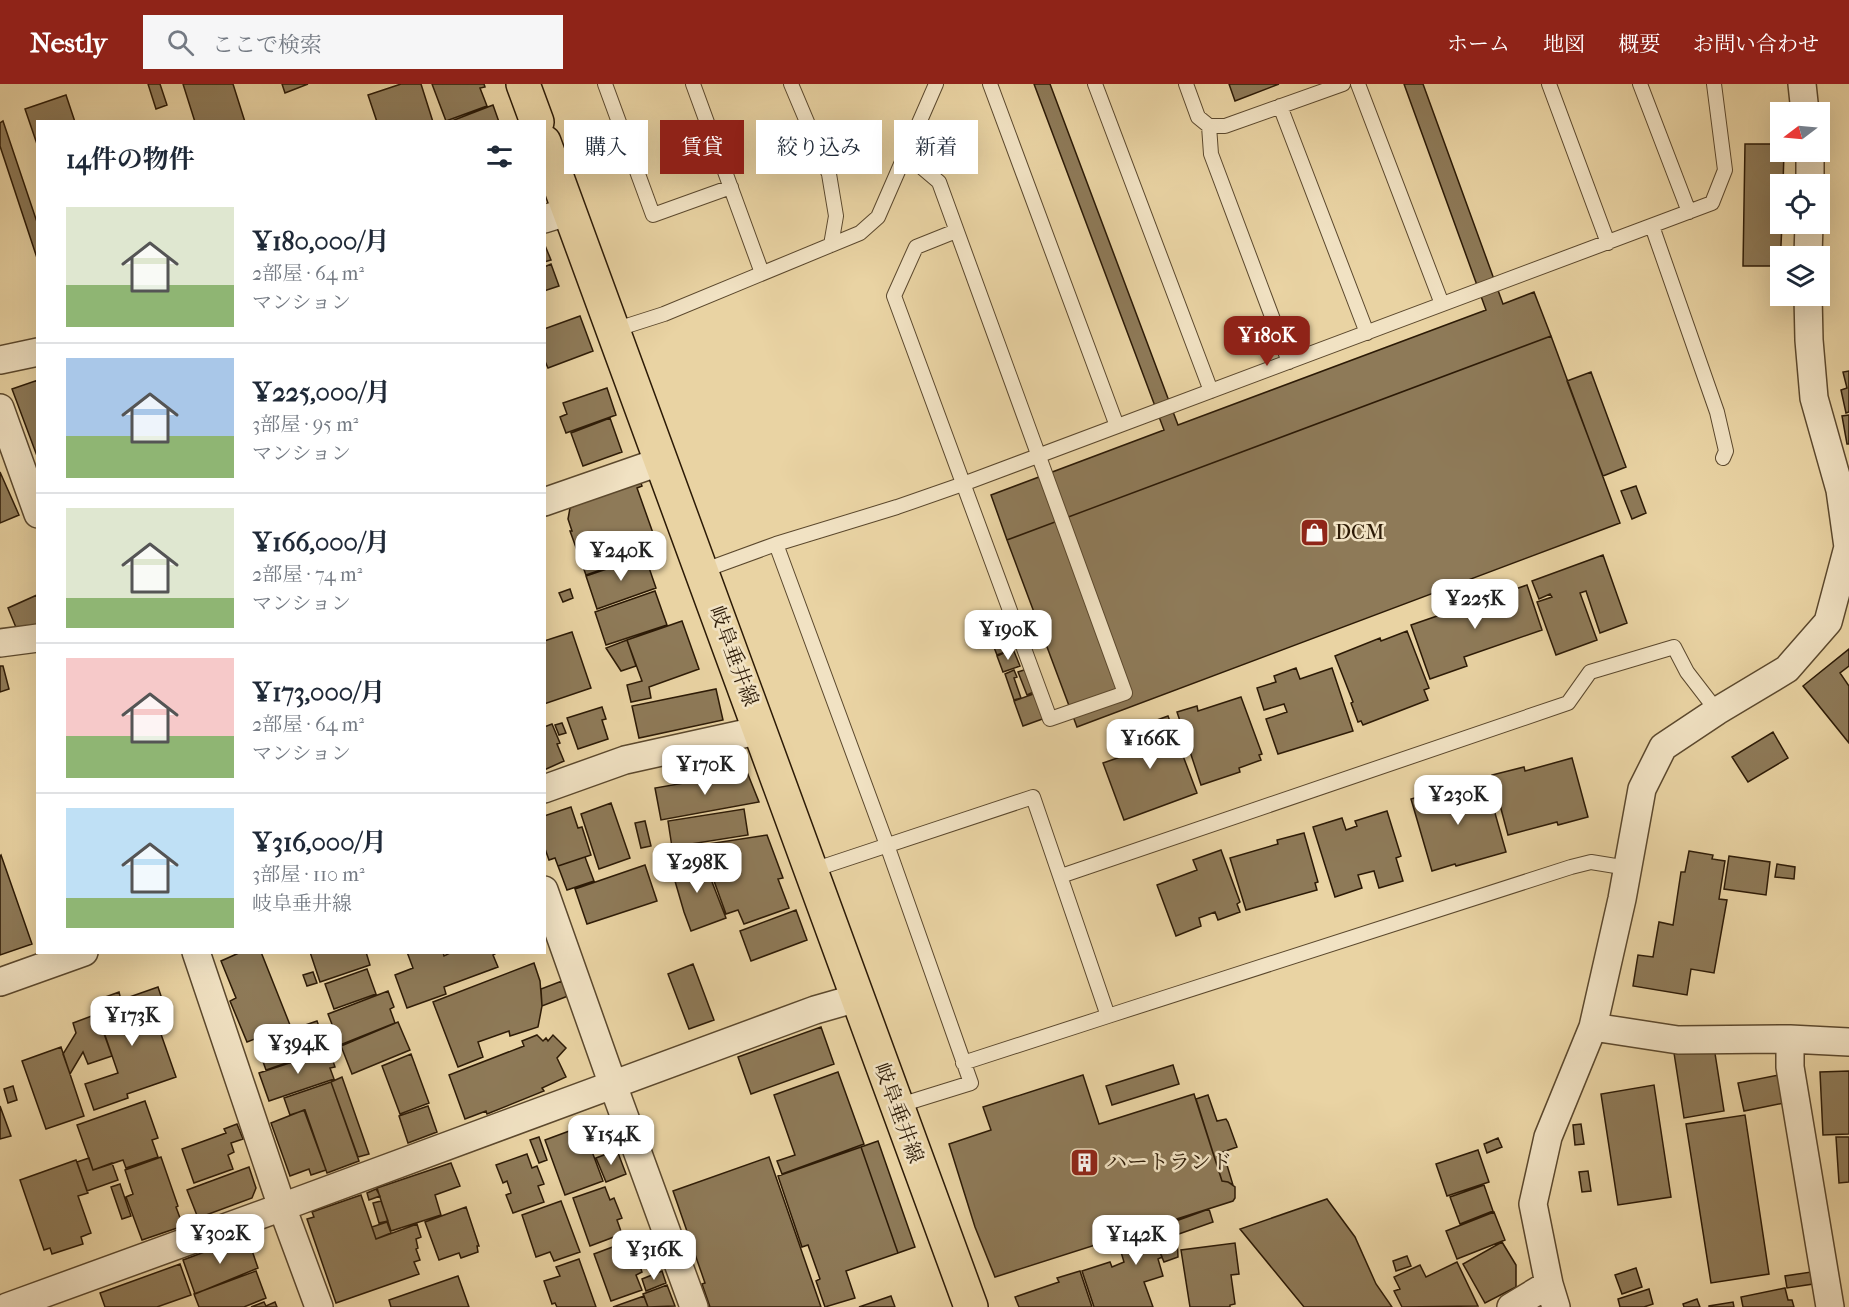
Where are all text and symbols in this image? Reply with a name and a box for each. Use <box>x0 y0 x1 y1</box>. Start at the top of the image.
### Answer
search box <box>143 15 563 69</box>
text: Nestly <box>30 26 107 59</box>
icon: search <box>164 26 197 59</box>
text: ここで検索 <box>212 32 322 58</box>
text: ホーム <box>1447 32 1510 56</box>
text: 地図 <box>1543 32 1585 56</box>
text: 概要 <box>1618 32 1660 56</box>
text: お問い合わせ <box>1693 32 1819 56</box>
north arrow <box>1770 102 1830 162</box>
map controls <box>1770 102 1830 306</box>
chip: 購入 <box>564 120 648 174</box>
chip: 賃貸 <box>660 120 744 174</box>
chip: 絞り込み <box>756 120 882 174</box>
chip: 新着 <box>894 120 978 174</box>
icon: filters <box>483 140 516 173</box>
text: 14件の物件 <box>66 144 195 175</box>
button: locate <box>1770 174 1830 234</box>
text: ¥180,000/月 <box>252 226 390 257</box>
icon: home <box>114 231 186 303</box>
button: layers <box>1770 246 1830 306</box>
text: 2部屋 · 64 m² <box>252 262 364 285</box>
text: マンション <box>252 291 351 314</box>
pin: ¥180K <box>1225 316 1309 367</box>
text: ¥180K <box>1238 324 1296 347</box>
text: ¥225,000/月 <box>252 377 391 408</box>
icon: home <box>114 382 186 454</box>
text: 3部屋 · 95 m² <box>252 413 359 436</box>
text: マンション <box>252 442 351 465</box>
shop icon: DCM <box>1298 516 1330 548</box>
place label: DCM <box>1335 520 1384 544</box>
text: ¥166,000/月 <box>252 527 390 558</box>
pin: ¥240K <box>579 531 663 582</box>
icon: home <box>114 532 186 604</box>
text: ¥240K <box>589 539 653 562</box>
text: 2部屋 · 74 m² <box>252 563 362 586</box>
pin: ¥225K <box>1433 579 1517 630</box>
text: ¥225K <box>1445 587 1505 610</box>
text: マンション <box>252 592 351 615</box>
street label: 岐阜垂井線 <box>705 603 763 709</box>
pin: ¥190K <box>966 610 1050 661</box>
text: ¥190K <box>979 618 1037 641</box>
text: ¥173,000/月 <box>252 677 385 708</box>
icon: home <box>114 682 186 754</box>
text: 2部屋 · 64 m² <box>252 713 364 736</box>
pin: ¥166K <box>1108 719 1192 770</box>
text: ¥166K <box>1121 727 1179 750</box>
text: マンション <box>252 742 351 765</box>
pin: ¥170K <box>663 745 747 796</box>
text: ¥170K <box>676 753 734 776</box>
pin: ¥230K <box>1416 775 1500 826</box>
text: ¥230K <box>1428 783 1488 806</box>
text: ¥316,000/月 <box>252 827 387 858</box>
icon: home <box>114 832 186 904</box>
pin: ¥298K <box>655 843 739 894</box>
text: ¥298K <box>667 851 727 874</box>
text: 3部屋 · 110 m² <box>252 863 365 886</box>
text: 岐阜垂井線 <box>252 892 352 915</box>
pin: ¥173K <box>90 996 174 1047</box>
text: ¥173K <box>104 1004 160 1027</box>
pin: ¥394K <box>256 1024 340 1075</box>
text: ¥394K <box>268 1032 328 1055</box>
street label: 岐阜垂井線 <box>870 1060 928 1166</box>
pin: ¥154K <box>569 1115 653 1166</box>
text: ¥154K <box>582 1123 640 1146</box>
building icon: ハートランド <box>1069 1146 1101 1178</box>
place label: ハートランド <box>1106 1150 1232 1174</box>
pin: ¥302K <box>178 1214 262 1265</box>
pin: ¥142K <box>1094 1215 1178 1266</box>
text: ¥302K <box>190 1222 250 1245</box>
text: ¥142K <box>1106 1223 1166 1246</box>
pin: ¥316K <box>612 1230 696 1281</box>
text: ¥316K <box>626 1238 682 1261</box>

